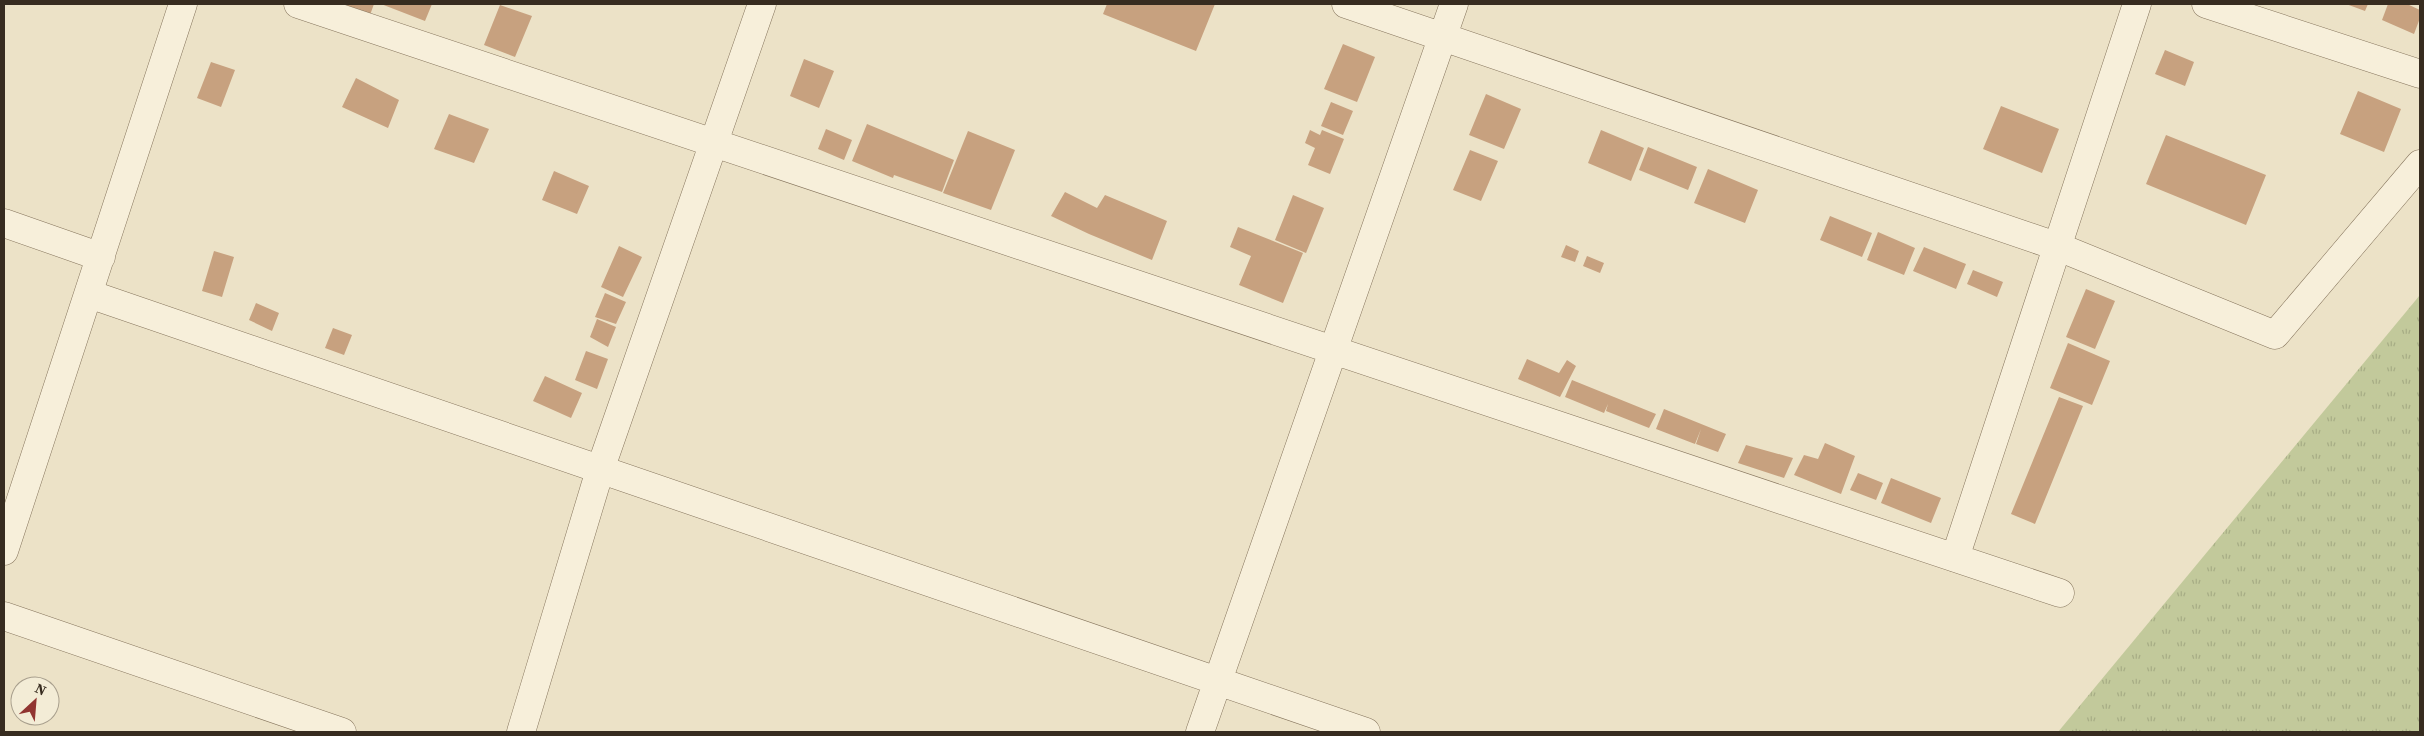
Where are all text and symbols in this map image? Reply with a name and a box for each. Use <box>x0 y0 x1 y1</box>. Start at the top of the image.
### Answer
north arrow <box>10 676 60 726</box>
text: N <box>32 678 50 701</box>

